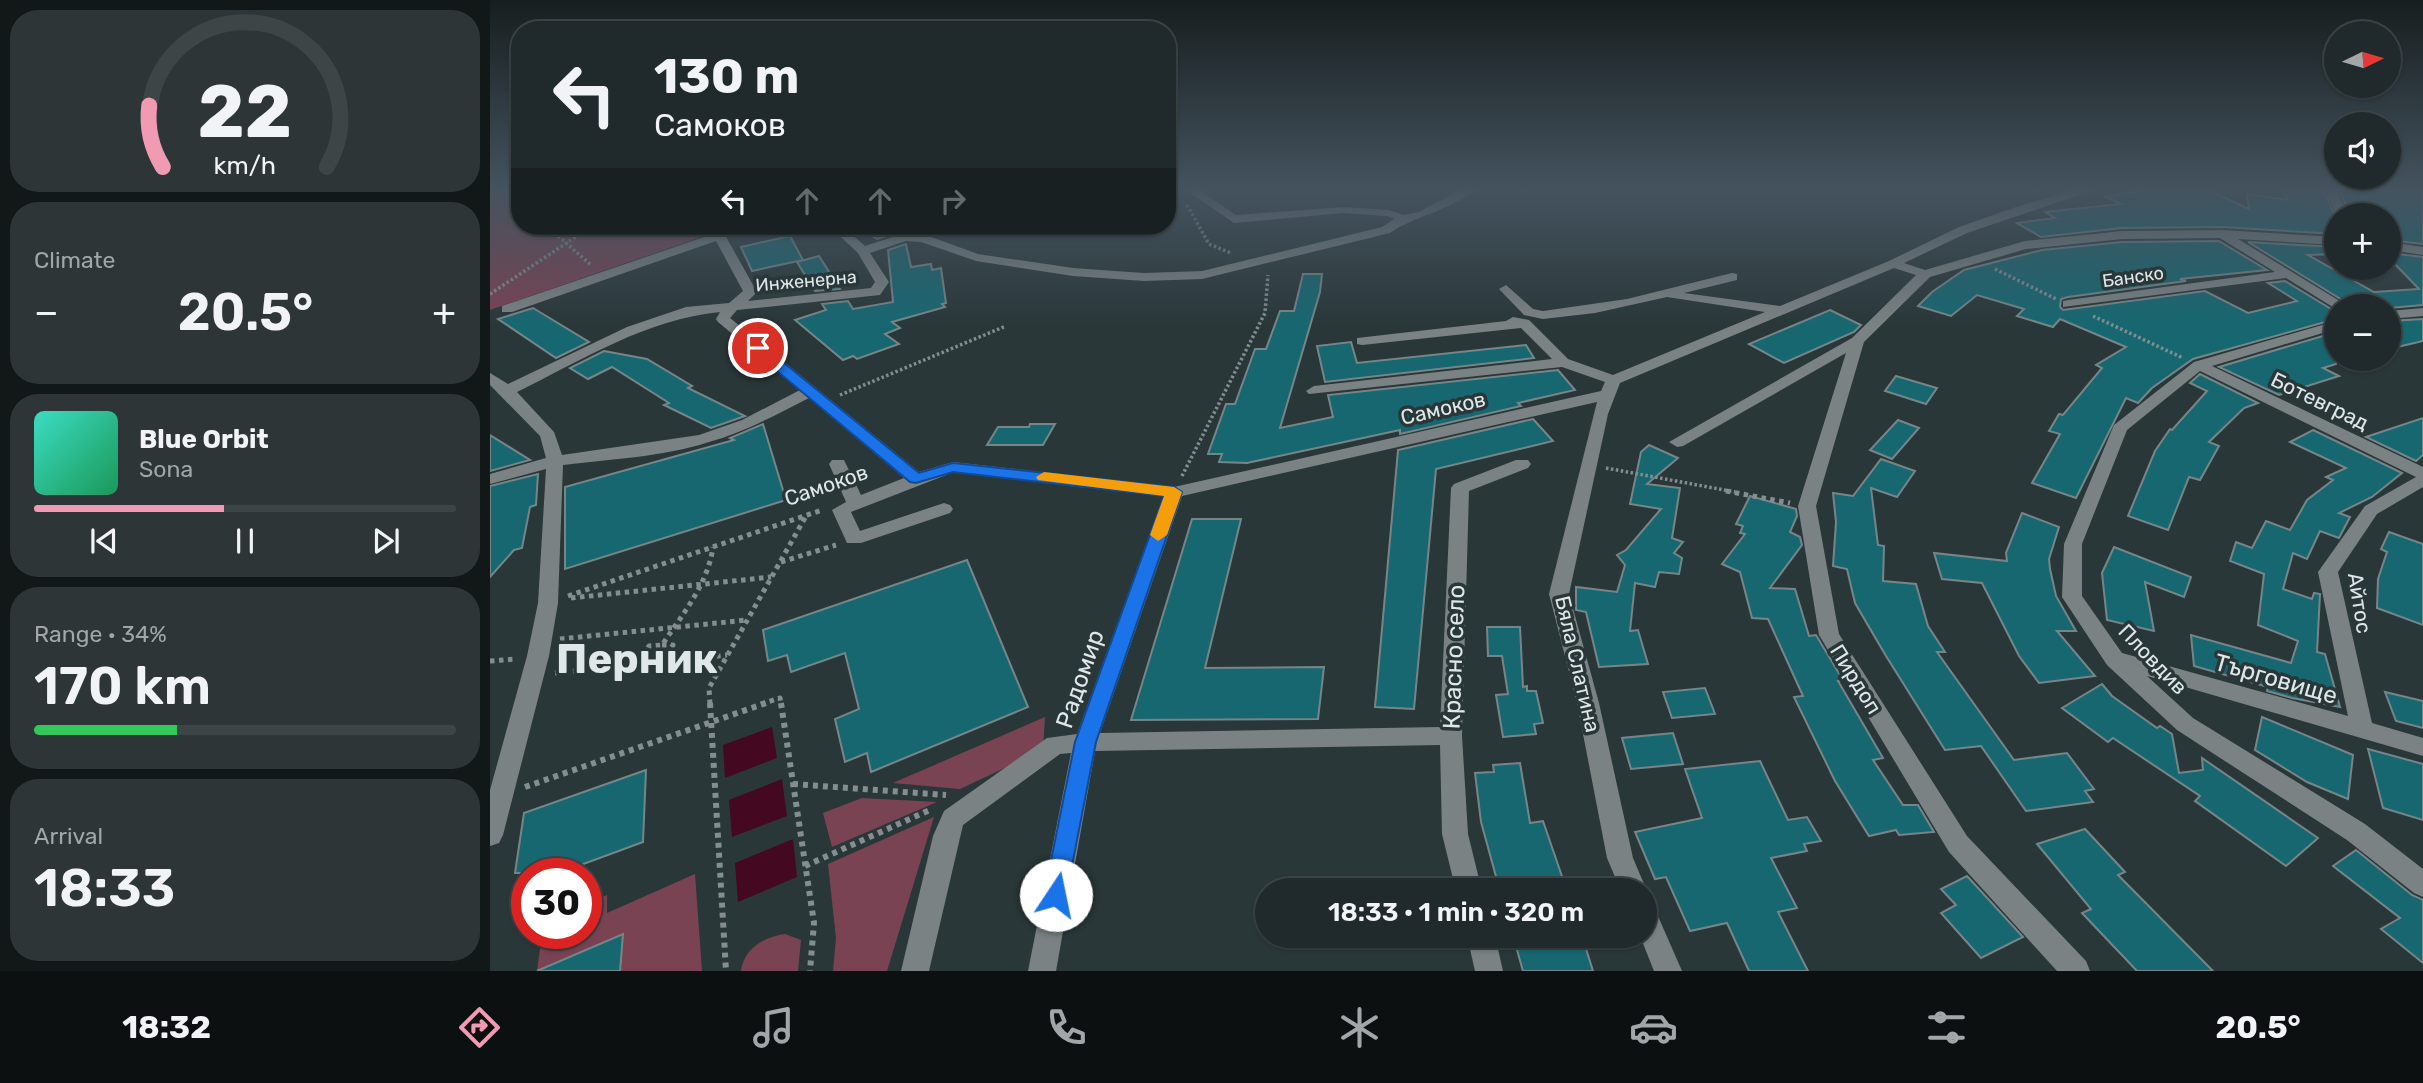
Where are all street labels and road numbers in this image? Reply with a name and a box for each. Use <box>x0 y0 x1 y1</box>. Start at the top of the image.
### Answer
street label: Банско <box>2101 262 2165 292</box>
street label: Инженерна <box>755 266 857 296</box>
street label: Ботевград <box>2267 367 2373 435</box>
street label: Самоков <box>1398 386 1488 430</box>
street label: Самоков <box>781 459 871 511</box>
street label: Айтос <box>2343 571 2377 635</box>
street label: Красно село <box>1437 584 1471 730</box>
street label: Бяла Слатина <box>1550 593 1606 735</box>
street label: Пловдив <box>2113 619 2193 699</box>
street label: Радомир <box>1050 626 1110 732</box>
street label: Пирдоп <box>1825 640 1887 718</box>
street label: Търговище <box>2211 648 2341 710</box>

